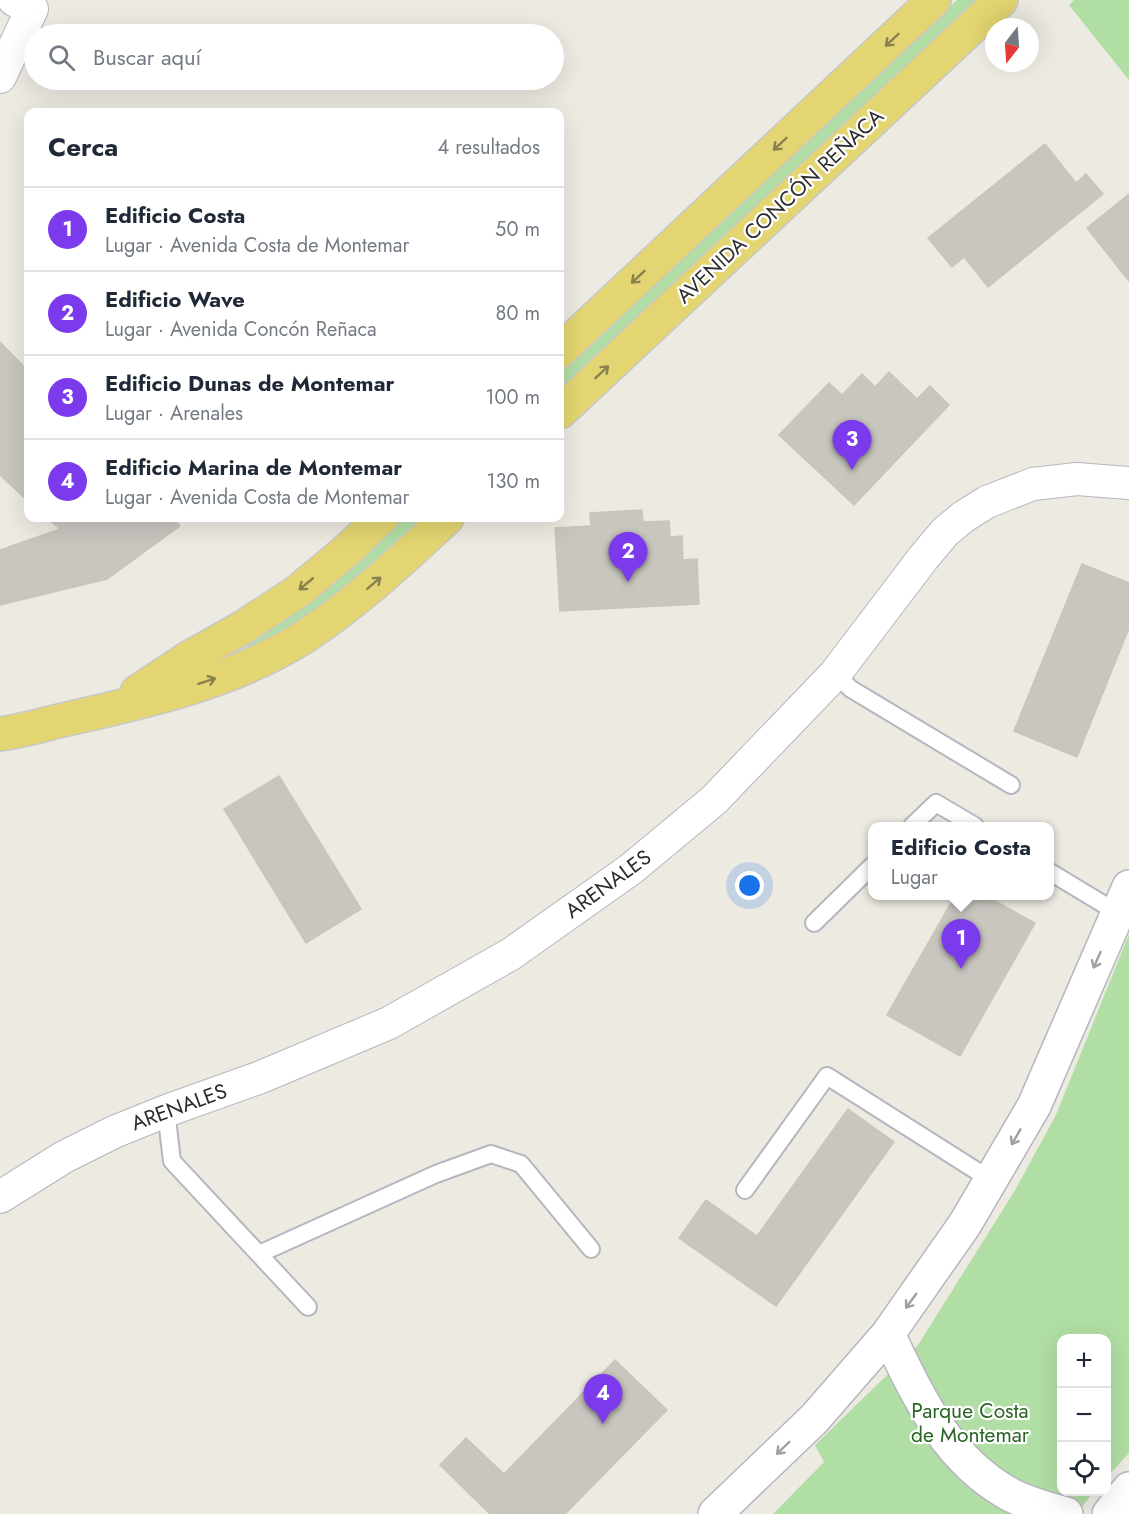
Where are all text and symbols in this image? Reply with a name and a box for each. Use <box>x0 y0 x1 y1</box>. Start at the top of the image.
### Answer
north arrow <box>985 18 1039 72</box>
search box <box>24 24 564 90</box>
one-way arrow <box>884 33 899 47</box>
icon: search <box>45 41 78 74</box>
text: Buscar aquí <box>93 41 201 73</box>
street label: AVENIDA CONCÓN REÑACA <box>670 102 891 310</box>
text: Cerca <box>48 128 118 166</box>
text: 4 resultados <box>438 133 540 162</box>
one-way arrow <box>773 137 788 151</box>
text: Edificio Costa <box>105 199 245 231</box>
text: 1 <box>62 215 73 244</box>
text: 50 m <box>495 215 540 244</box>
text: Lugar · Avenida Costa de Montemar <box>105 231 409 260</box>
one-way arrow <box>631 270 646 284</box>
text: Edificio Wave <box>105 283 245 315</box>
text: 2 <box>61 299 74 328</box>
text: 80 m <box>495 299 540 328</box>
text: Lugar · Avenida Concón Reñaca <box>105 315 377 344</box>
one-way arrow <box>595 365 610 379</box>
text: Edificio Dunas de Montemar <box>105 367 395 399</box>
text: 3 <box>61 383 74 412</box>
text: 100 m <box>485 383 540 412</box>
text: Lugar · Arenales <box>105 399 243 428</box>
pin: 3 <box>832 420 872 470</box>
text: Edificio Marina de Montemar <box>105 451 402 483</box>
text: 4 <box>61 467 74 496</box>
text: 130 m <box>486 467 540 496</box>
text: Lugar · Avenida Costa de Montemar <box>105 483 409 512</box>
pin: 2 <box>608 532 648 582</box>
one-way arrow <box>366 576 381 590</box>
one-way arrow <box>298 578 314 591</box>
one-way arrow <box>197 675 216 686</box>
popup <box>868 822 1054 900</box>
text: Edificio Costa <box>891 831 1031 863</box>
street label: ARENALES <box>559 843 657 925</box>
text: Lugar <box>891 863 938 892</box>
your location <box>735 871 764 900</box>
pin: 1 <box>942 920 980 969</box>
one-way arrow <box>1091 951 1102 969</box>
street label: ARENALES <box>127 1076 231 1138</box>
one-way arrow <box>1010 1128 1022 1145</box>
one-way arrow <box>905 1293 917 1309</box>
map controls <box>1057 1334 1111 1496</box>
button: + <box>1057 1334 1111 1388</box>
pin: 4 <box>584 1374 622 1424</box>
button: − <box>1057 1388 1111 1442</box>
park label: Parque Costa de Montemar <box>911 1396 1030 1450</box>
one-way arrow <box>776 1441 791 1456</box>
button: locate <box>1057 1442 1111 1496</box>

